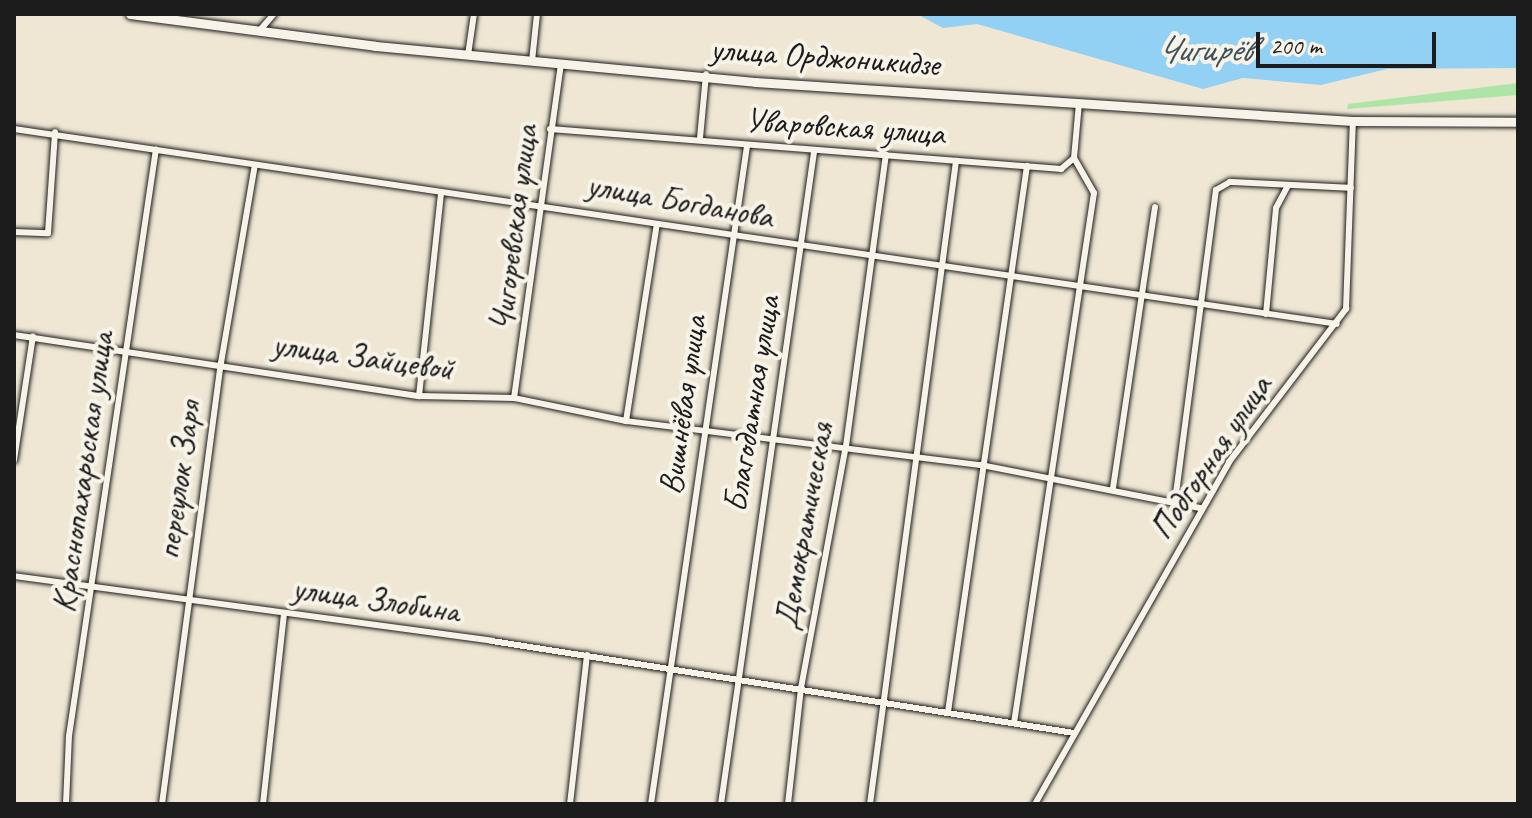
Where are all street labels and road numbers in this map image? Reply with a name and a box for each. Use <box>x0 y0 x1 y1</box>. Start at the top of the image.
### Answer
street label: улица Орджоникидзе <box>710 28 940 84</box>
street label: Уваровская улица <box>743 99 947 153</box>
street label: Чигоревская улица <box>480 121 546 335</box>
street label: улица Богданова <box>584 164 776 236</box>
street label: Благодатная улица <box>714 292 788 516</box>
street label: Вишнёвая улица <box>649 311 715 499</box>
street label: улица Зайцевой <box>270 323 456 389</box>
street label: Краснопахарьская улица <box>42 329 122 615</box>
street label: Подгорная улица <box>1139 366 1281 548</box>
street label: переулок Заря <box>147 398 209 562</box>
street label: Демократическая <box>765 419 841 633</box>
street label: улица Злобина <box>290 567 462 631</box>

